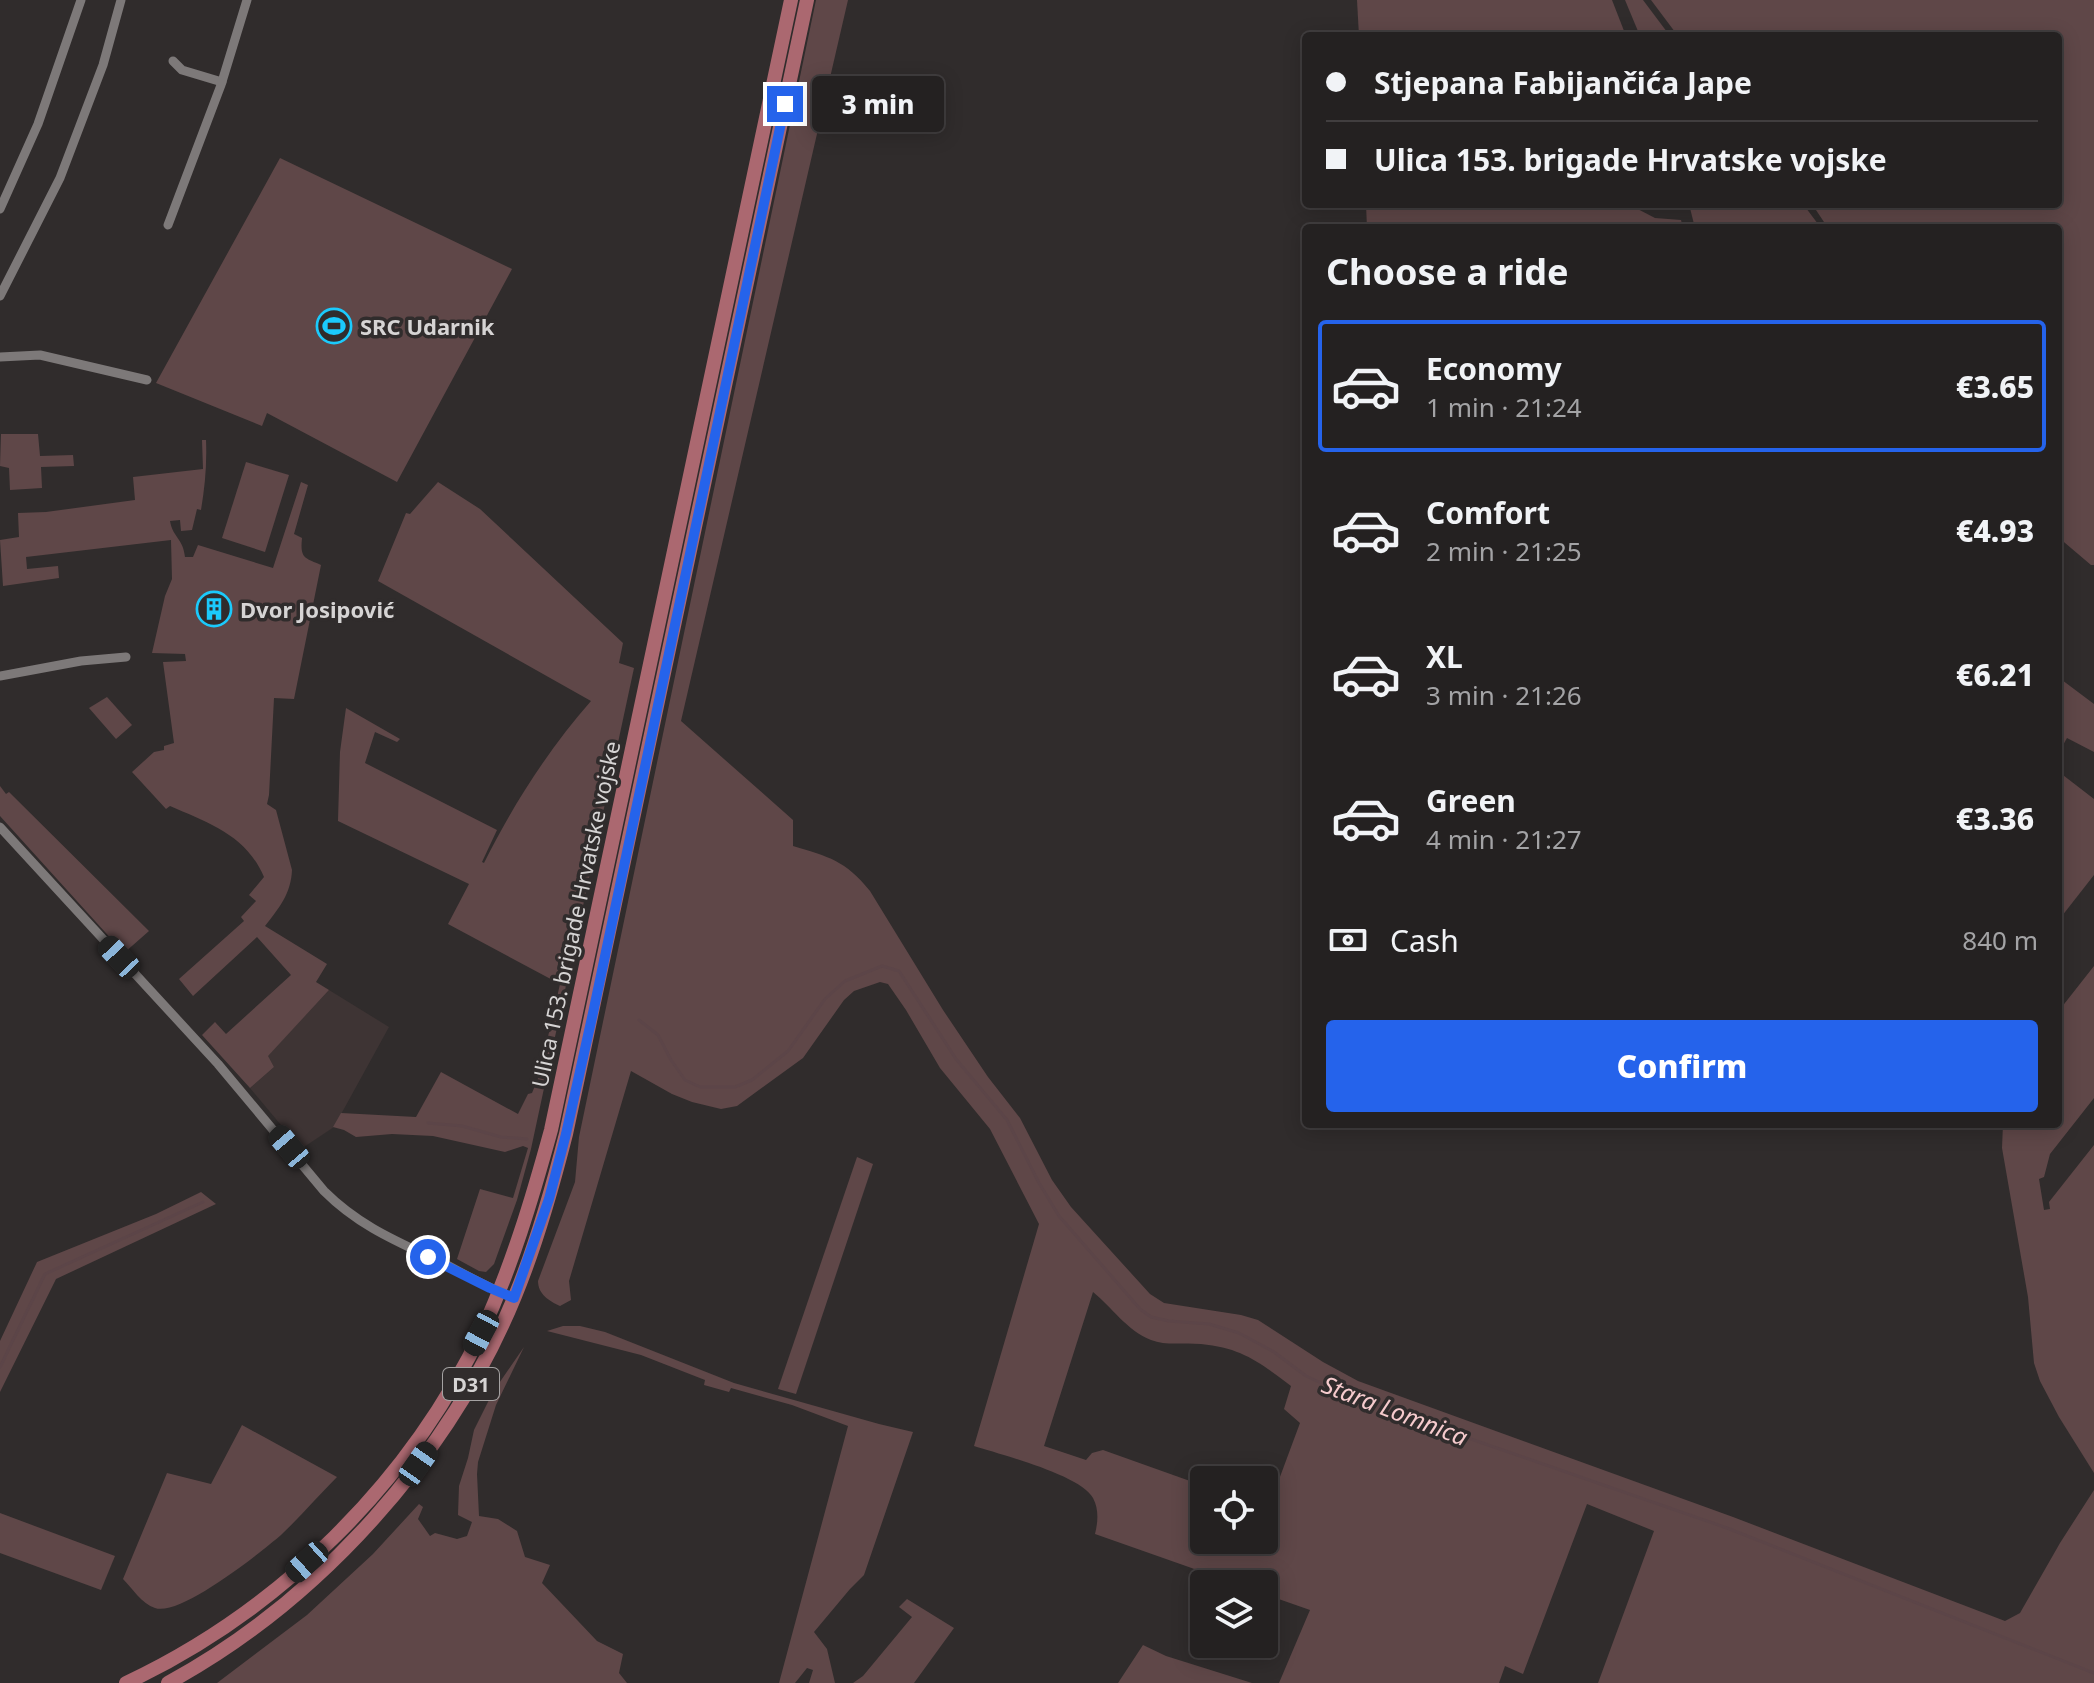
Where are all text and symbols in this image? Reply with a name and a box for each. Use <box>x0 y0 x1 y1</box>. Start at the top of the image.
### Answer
text: Stjepana Fabijančića Jape <box>1374 62 1752 103</box>
callout: 3 min <box>813 76 945 132</box>
route end <box>767 86 803 122</box>
text: 3 min <box>842 86 914 122</box>
text: Ulica 153. brigade Hrvatske vojske <box>1374 139 1887 180</box>
text: Choose a ride <box>1326 247 1568 296</box>
sports icon: SRC Udarnik <box>315 307 353 345</box>
place label: SRC Udarnik <box>360 311 495 341</box>
text: Economy <box>1426 348 1562 389</box>
icon: car <box>1330 350 1402 422</box>
text: €3.65 <box>1956 366 2034 407</box>
text: 1 min · 21:24 <box>1426 389 1582 425</box>
text: Comfort <box>1426 492 1550 533</box>
icon: car <box>1330 494 1402 566</box>
text: €4.93 <box>1956 510 2034 551</box>
text: 2 min · 21:25 <box>1426 533 1582 569</box>
building icon: Dvor Josipović <box>195 590 233 628</box>
place label: Dvor Josipović <box>240 594 394 624</box>
text: XL <box>1426 636 1463 677</box>
icon: car <box>1330 638 1402 710</box>
text: €6.21 <box>1956 654 2034 695</box>
text: 3 min · 21:26 <box>1426 677 1582 713</box>
street label: Ulica 153. brigade Hrvatske vojske <box>524 738 626 1090</box>
text: Green <box>1426 780 1516 821</box>
icon: car <box>1330 782 1402 854</box>
text: €3.36 <box>1956 798 2034 839</box>
text: 4 min · 21:27 <box>1426 821 1582 857</box>
icon: cash <box>1326 918 1370 962</box>
text: Cash <box>1390 920 1459 961</box>
text: 840 m <box>1962 922 2038 958</box>
car <box>94 931 144 983</box>
button: Confirm <box>1326 1020 2038 1112</box>
car <box>264 1121 314 1173</box>
route start <box>410 1239 446 1275</box>
car <box>459 1306 503 1360</box>
water label: Stara Lomnica <box>1318 1367 1473 1453</box>
road number: D31 <box>443 1368 499 1400</box>
car <box>394 1437 442 1491</box>
map controls <box>1190 1466 1278 1658</box>
button: locate <box>1190 1466 1278 1554</box>
car <box>281 1537 333 1587</box>
button: layers <box>1190 1570 1278 1658</box>

